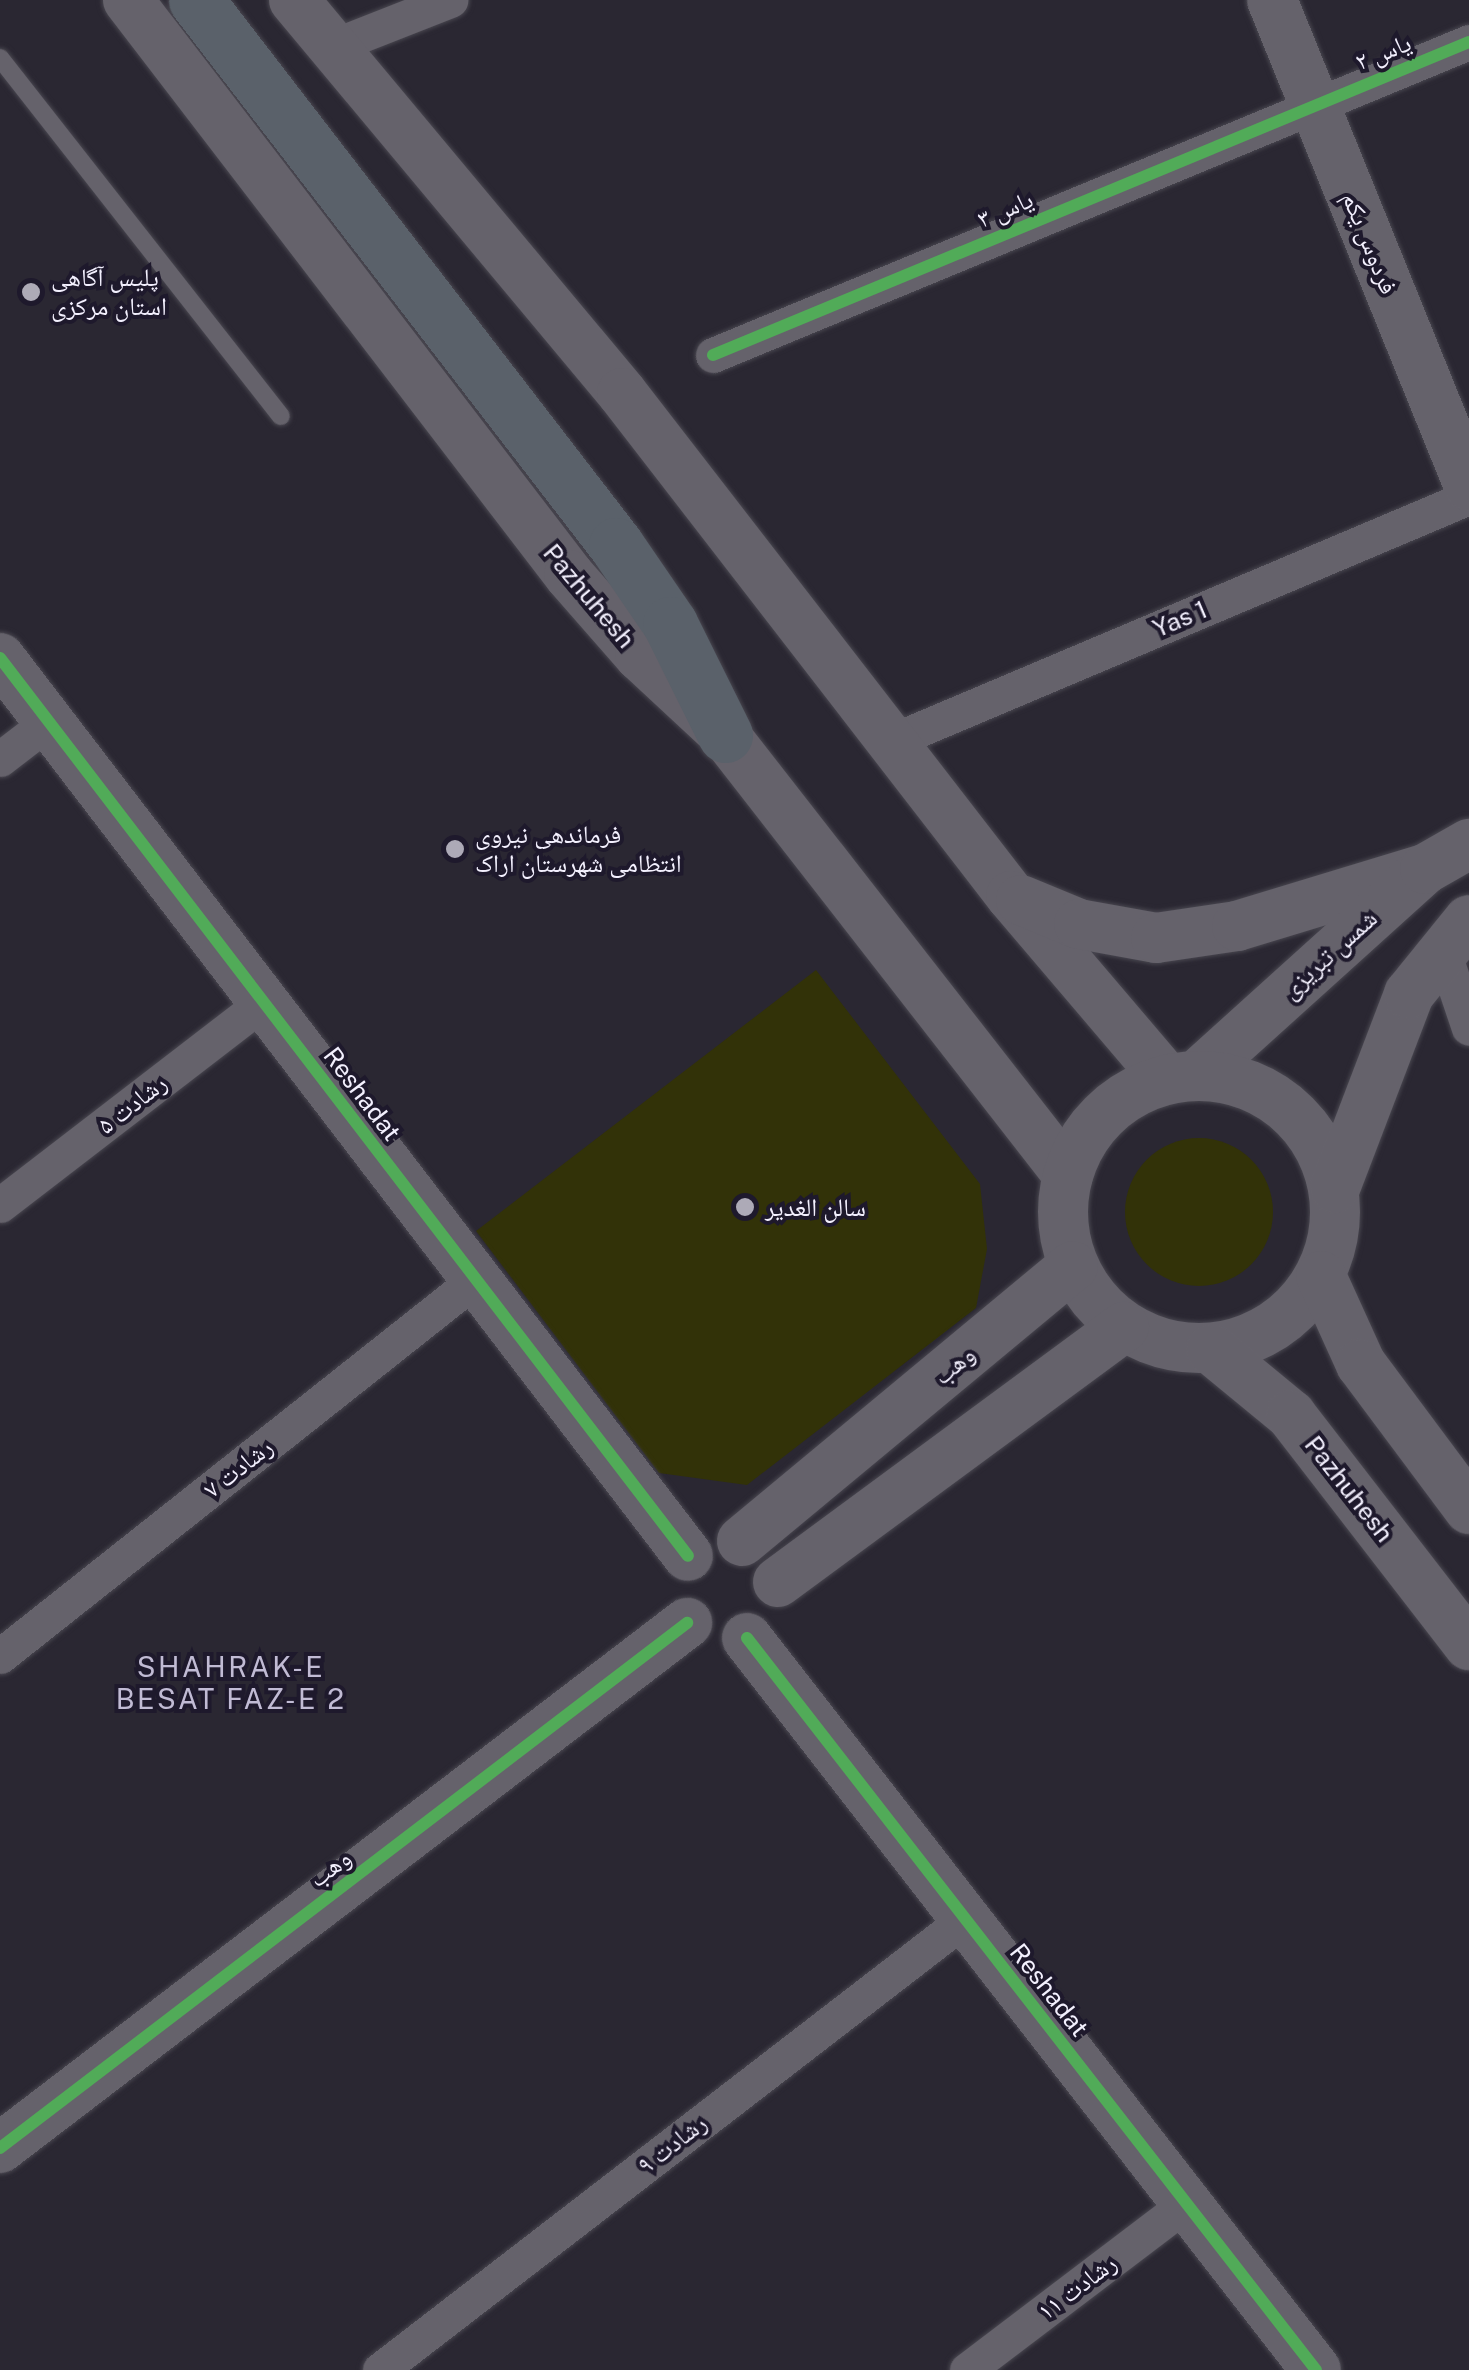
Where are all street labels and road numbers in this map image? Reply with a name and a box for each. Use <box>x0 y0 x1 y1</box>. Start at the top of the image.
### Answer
street label: یاس ۲ <box>1351 27 1415 77</box>
street label: یاس ۳ <box>973 184 1037 234</box>
street label: فردوس یکم <box>1336 188 1404 298</box>
street label: Pazhuhesh <box>537 538 641 654</box>
street label: Yas 1 <box>1148 594 1212 644</box>
street label: شمس تبریزی <box>1275 903 1383 1005</box>
street label: Reshadat <box>317 1041 407 1147</box>
street label: رشادت ۵ <box>91 1068 173 1140</box>
street label: وهب <box>927 1339 981 1391</box>
street label: Pazhuhesh <box>1298 1430 1400 1548</box>
street label: رشادت ۷ <box>197 1432 279 1504</box>
street label: وهب <box>303 1843 357 1893</box>
street label: Reshadat <box>1004 1938 1094 2042</box>
street label: رشادت ۹ <box>631 2108 713 2180</box>
street label: رشادت ۱۱ <box>1032 2248 1122 2326</box>

